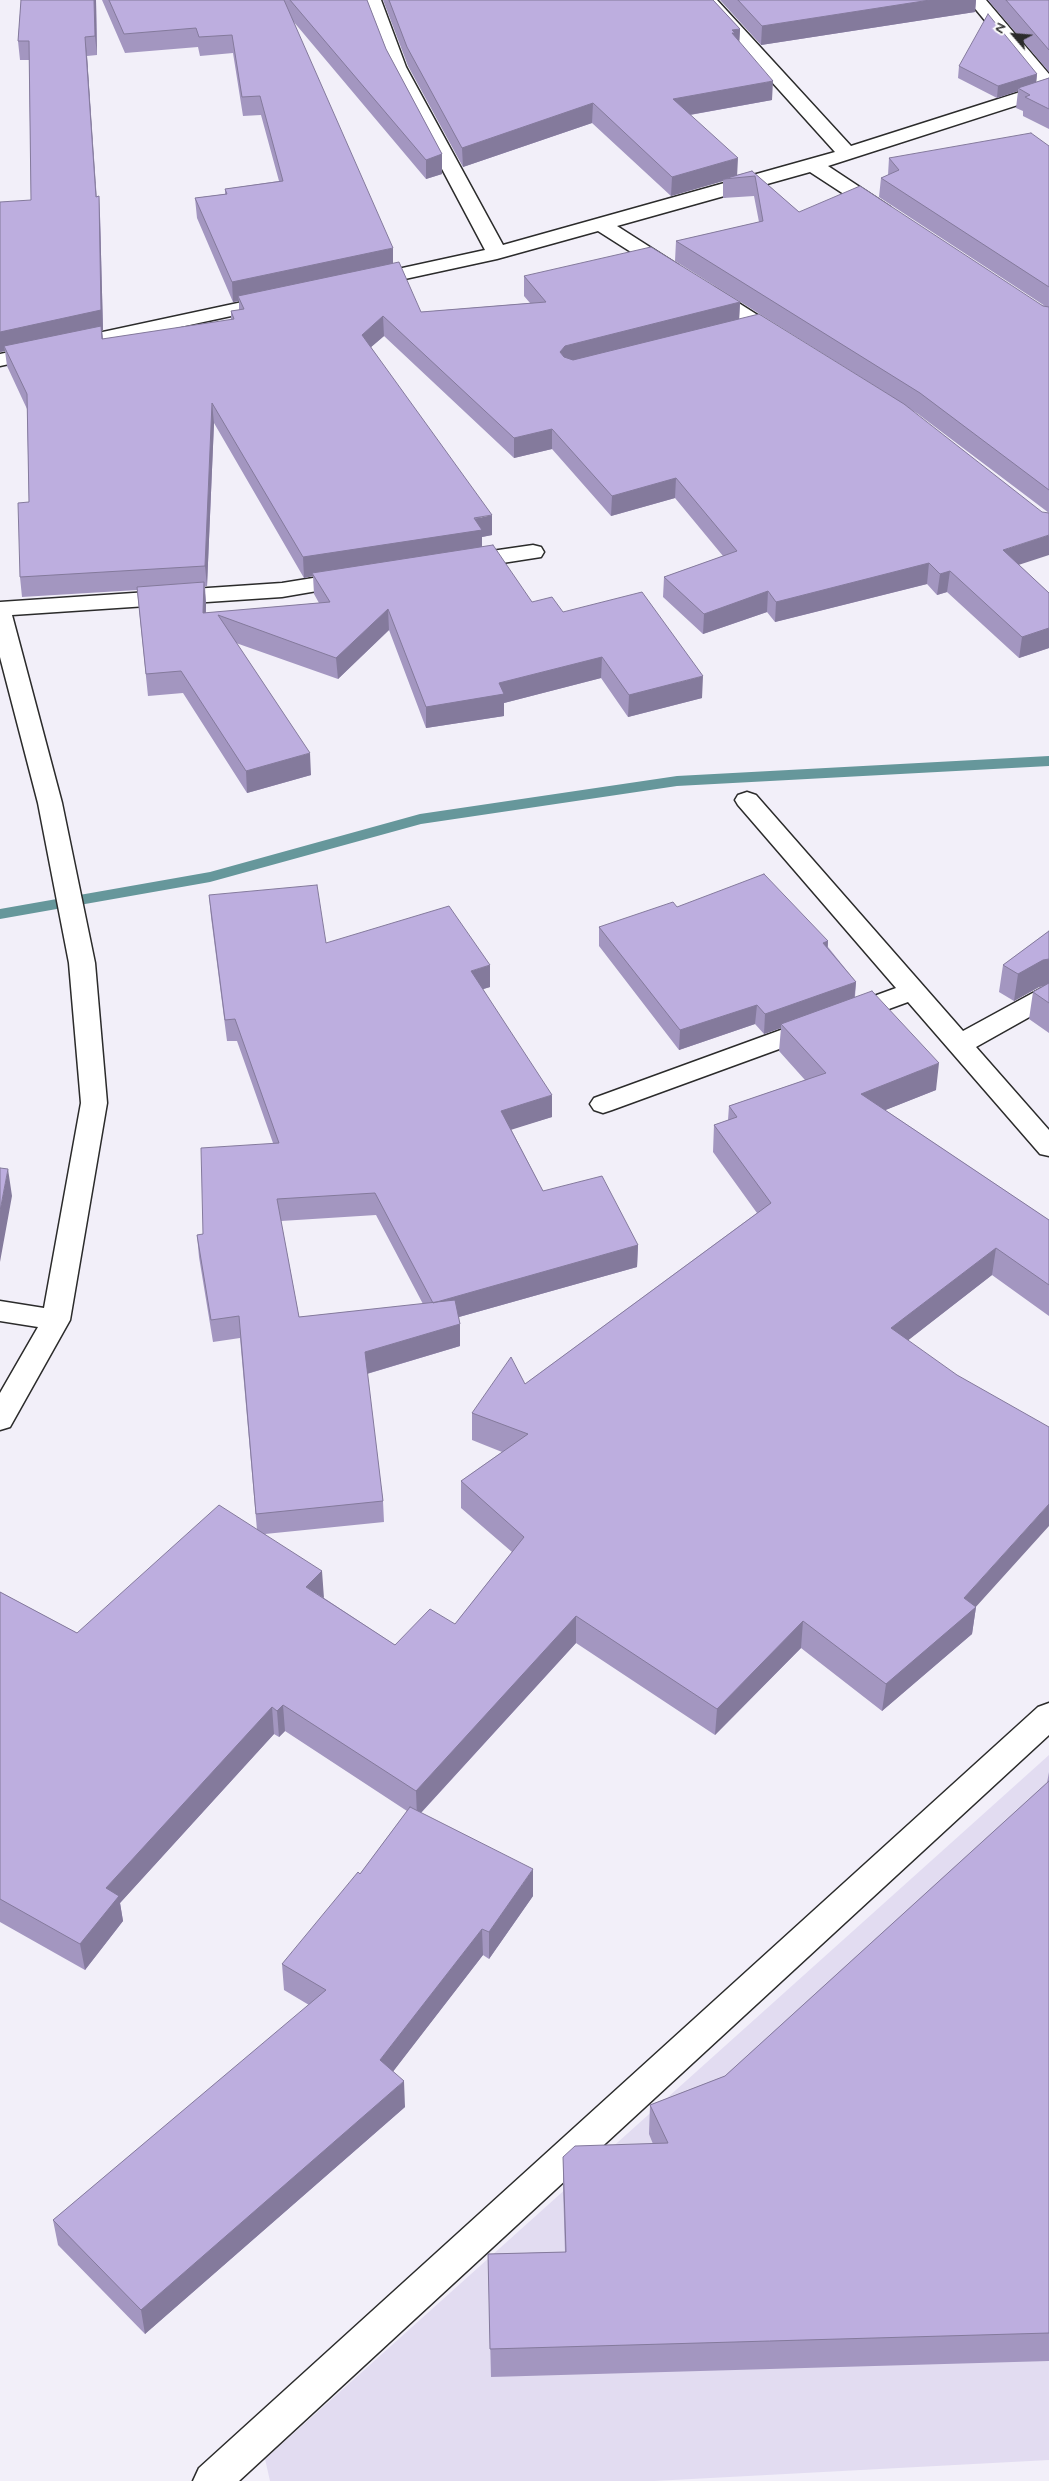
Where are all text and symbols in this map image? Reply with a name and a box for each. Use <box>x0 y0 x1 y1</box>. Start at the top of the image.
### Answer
north arrow <box>989 10 1039 60</box>
text: N <box>990 20 1011 36</box>

